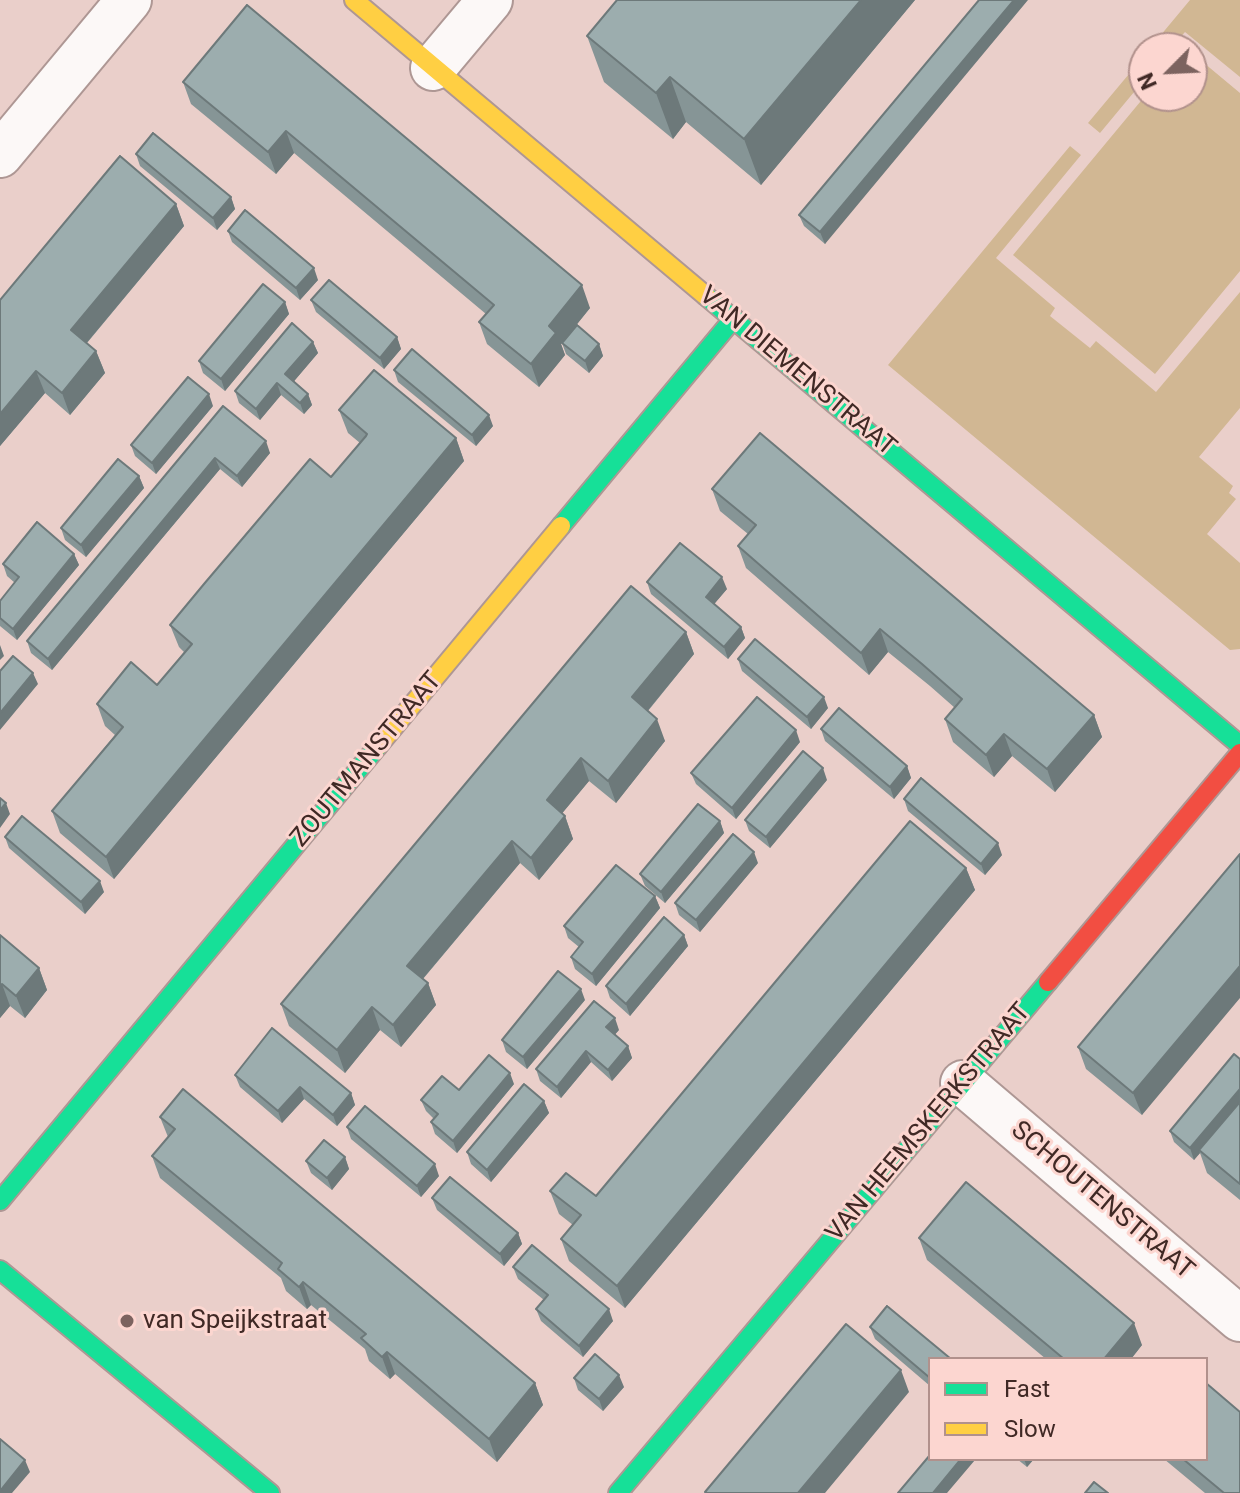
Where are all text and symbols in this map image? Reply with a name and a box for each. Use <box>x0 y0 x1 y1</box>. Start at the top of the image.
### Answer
north arrow <box>1128 32 1208 112</box>
text: N <box>1133 69 1162 93</box>
street label: VAN DIEMENSTRAAT <box>692 281 902 463</box>
street label: ZOUTMANSTRAAT <box>285 666 449 854</box>
street label: VAN HEEMSKERKSTRAAT <box>820 997 1038 1249</box>
street label: SCHOUTENSTRAAT <box>1004 1115 1200 1287</box>
place label: van Speijkstraat <box>143 1305 327 1337</box>
marker: van Speijkstraat <box>118 1312 136 1330</box>
legend <box>928 1357 1208 1461</box>
text: Fast <box>1004 1375 1050 1403</box>
text: Slow <box>1004 1415 1056 1443</box>

